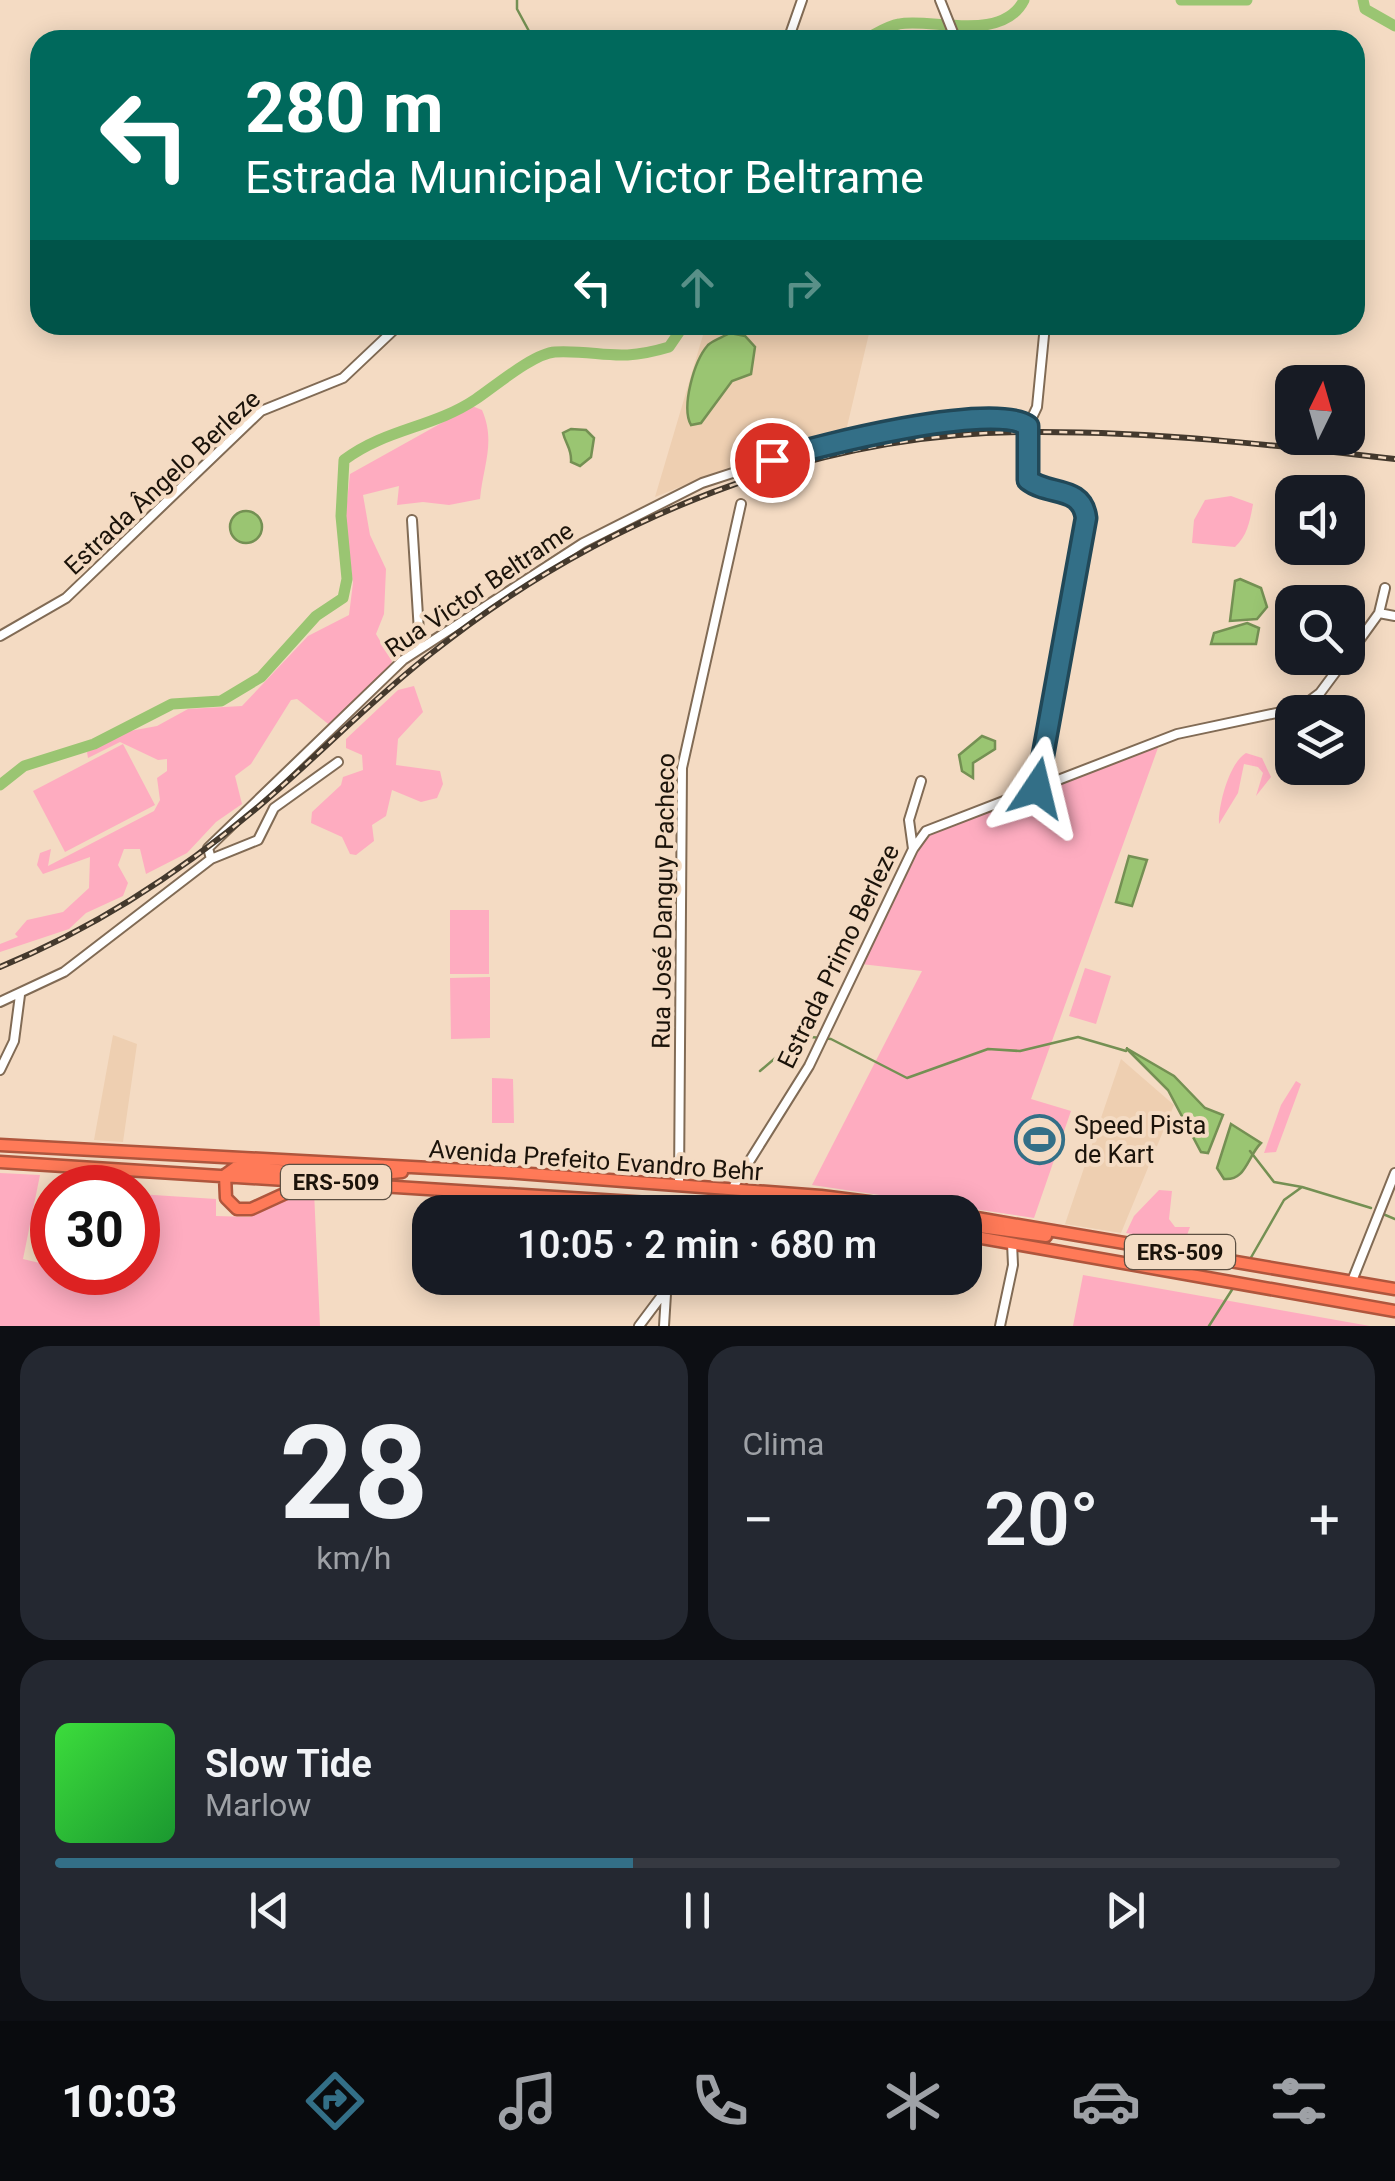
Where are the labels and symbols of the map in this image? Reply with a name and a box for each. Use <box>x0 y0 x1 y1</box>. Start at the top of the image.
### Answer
north arrow <box>1275 365 1365 455</box>
street label: Estrada Ângelo Berleze <box>58 383 266 581</box>
pin <box>730 418 815 503</box>
street label: Rua Victor Beltrame <box>380 516 579 663</box>
position arrow <box>985 736 1089 840</box>
street label: Rua José Danguy Pacheco <box>646 753 681 1049</box>
street label: Estrada Primo Berleze <box>772 839 905 1073</box>
place label: Speed Pista de Kart <box>1074 1111 1206 1169</box>
sports icon: Speed Pista de Kart <box>1013 1113 1065 1165</box>
street label: Avenida Prefeito Evandro Behr <box>428 1134 765 1187</box>
speed limit sign: 30 <box>30 1165 160 1295</box>
road number: ERS-509 <box>281 1165 391 1199</box>
road number: ERS-509 <box>1125 1235 1235 1269</box>

